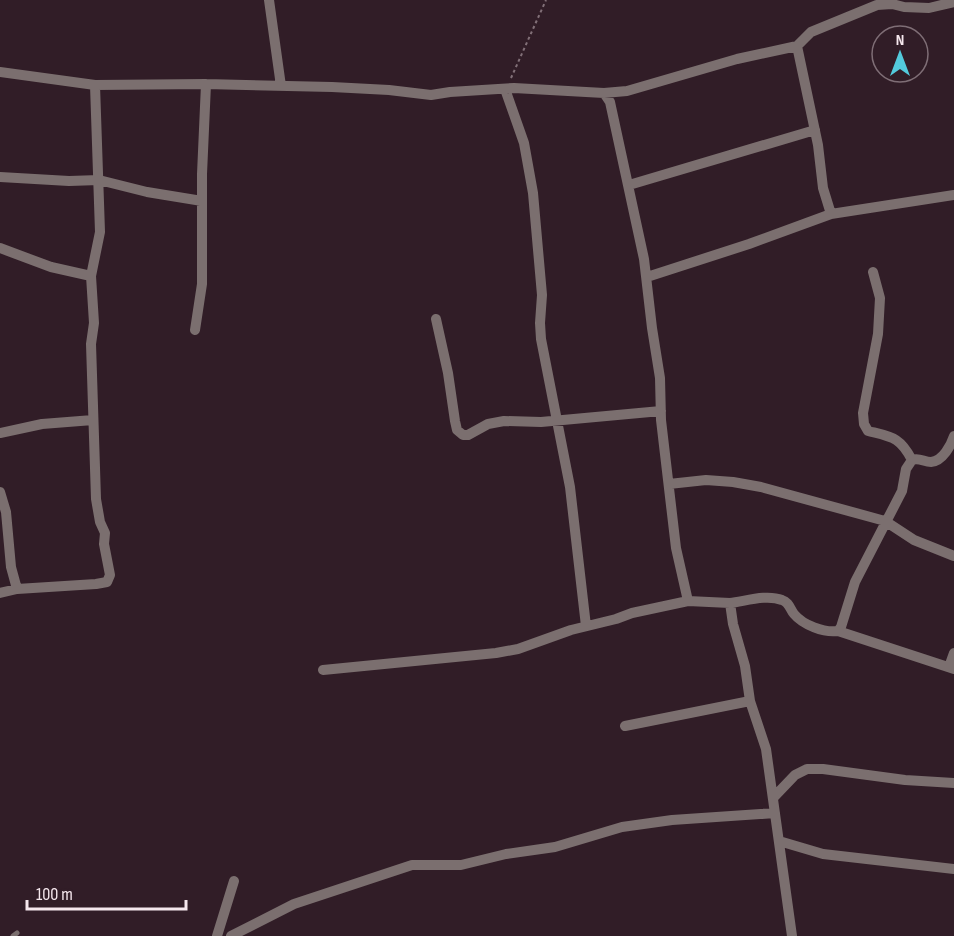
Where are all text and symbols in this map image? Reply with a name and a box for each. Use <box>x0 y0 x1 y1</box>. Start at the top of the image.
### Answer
north arrow <box>870 24 930 84</box>
text: N <box>896 31 904 50</box>
scale bar <box>27 873 186 911</box>
text: 100 m <box>36 884 73 905</box>

